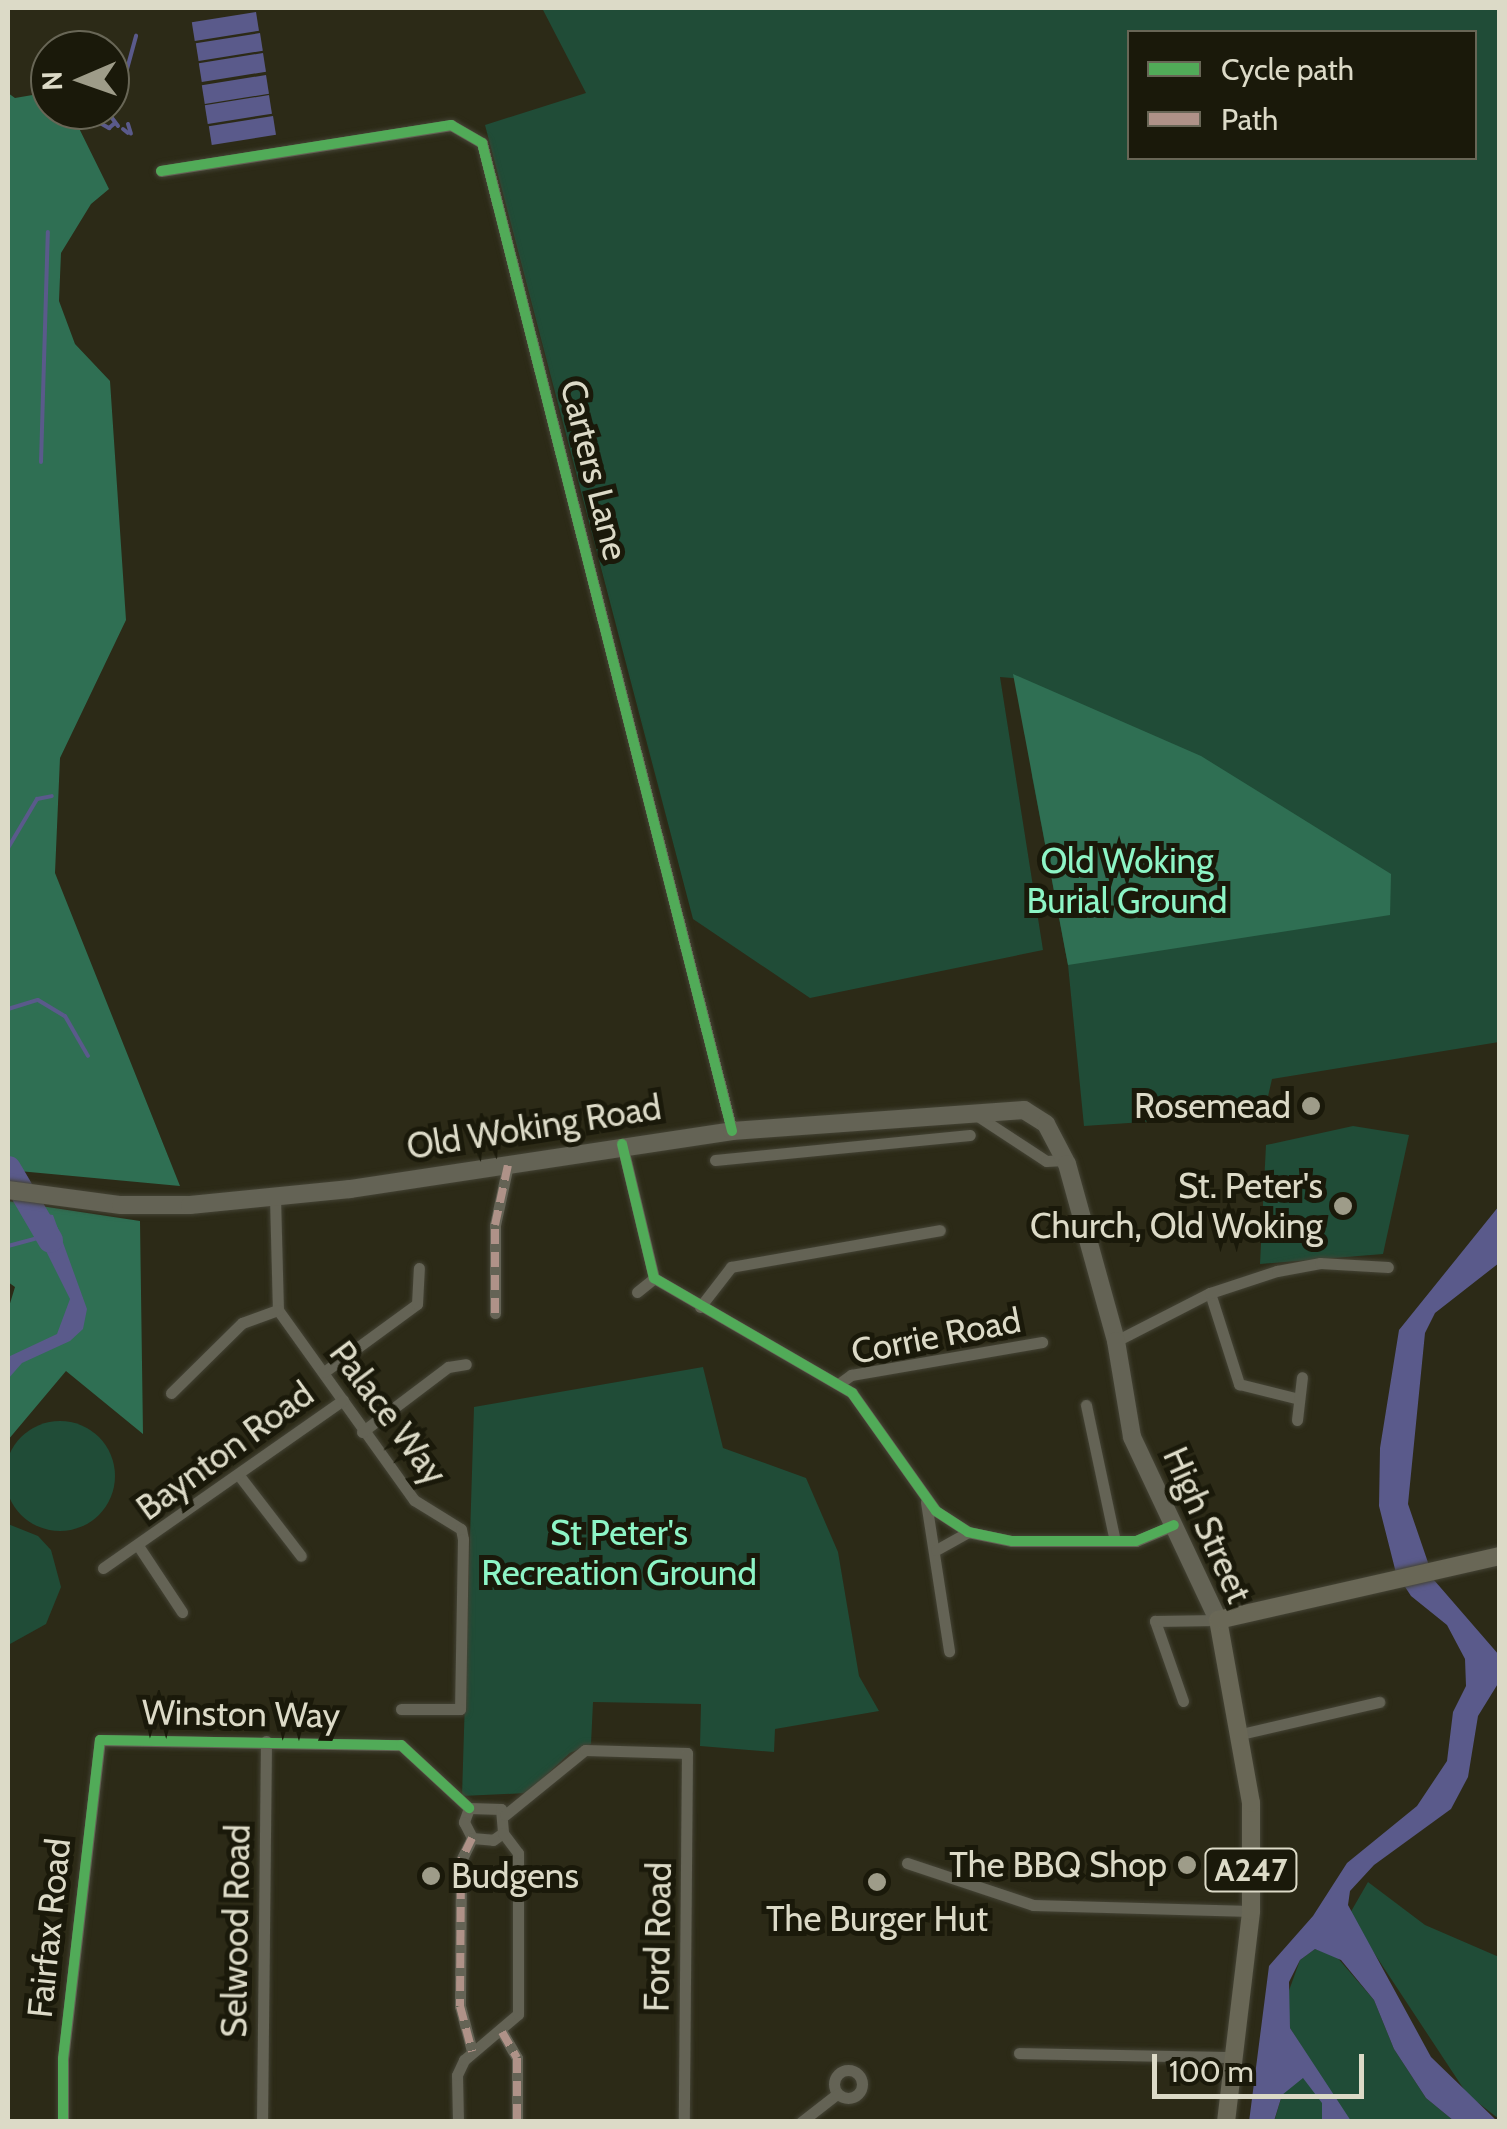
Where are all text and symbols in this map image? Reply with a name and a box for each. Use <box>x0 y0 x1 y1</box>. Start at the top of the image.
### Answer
north arrow <box>30 30 130 130</box>
legend <box>1127 30 1477 160</box>
text: Cycle path <box>1221 51 1354 88</box>
text: N <box>35 70 69 91</box>
text: Path <box>1221 101 1278 138</box>
street label: Carters Lane <box>551 376 637 564</box>
park label: Old Woking Burial Ground <box>1027 840 1227 922</box>
place label: Rosemead <box>1134 1085 1291 1127</box>
street label: Old Woking Road <box>404 1086 664 1168</box>
marker: Rosemead <box>1300 1095 1322 1117</box>
place label: St. Peter's Church, Old Woking <box>1030 1165 1323 1247</box>
marker: St. Peter's Church, Old Woking <box>1332 1195 1354 1217</box>
street label: Corrie Road <box>848 1299 1024 1373</box>
street label: Palace Way <box>321 1333 455 1493</box>
street label: Baynton Road <box>128 1373 322 1529</box>
street label: High Street <box>1154 1441 1260 1609</box>
park label: St Peter's Recreation Ground <box>481 1512 757 1594</box>
street label: Winston Way <box>142 1691 340 1737</box>
street label: Selwood Road <box>213 1824 259 2038</box>
street label: Fairfax Road <box>19 1836 79 2020</box>
road number: A247 <box>1204 1843 1298 1897</box>
place label: The BBQ Shop <box>949 1844 1167 1886</box>
marker: The BBQ Shop <box>1176 1854 1198 1876</box>
place label: Budgens <box>451 1855 579 1897</box>
street label: Ford Road <box>636 1862 680 2012</box>
marker: Budgens <box>420 1865 442 1887</box>
marker: The Burger Hut <box>866 1871 888 1893</box>
place label: The Burger Hut <box>766 1898 988 1940</box>
scale bar <box>1157 2034 1370 2096</box>
text: 100 m <box>1169 2053 1254 2090</box>

